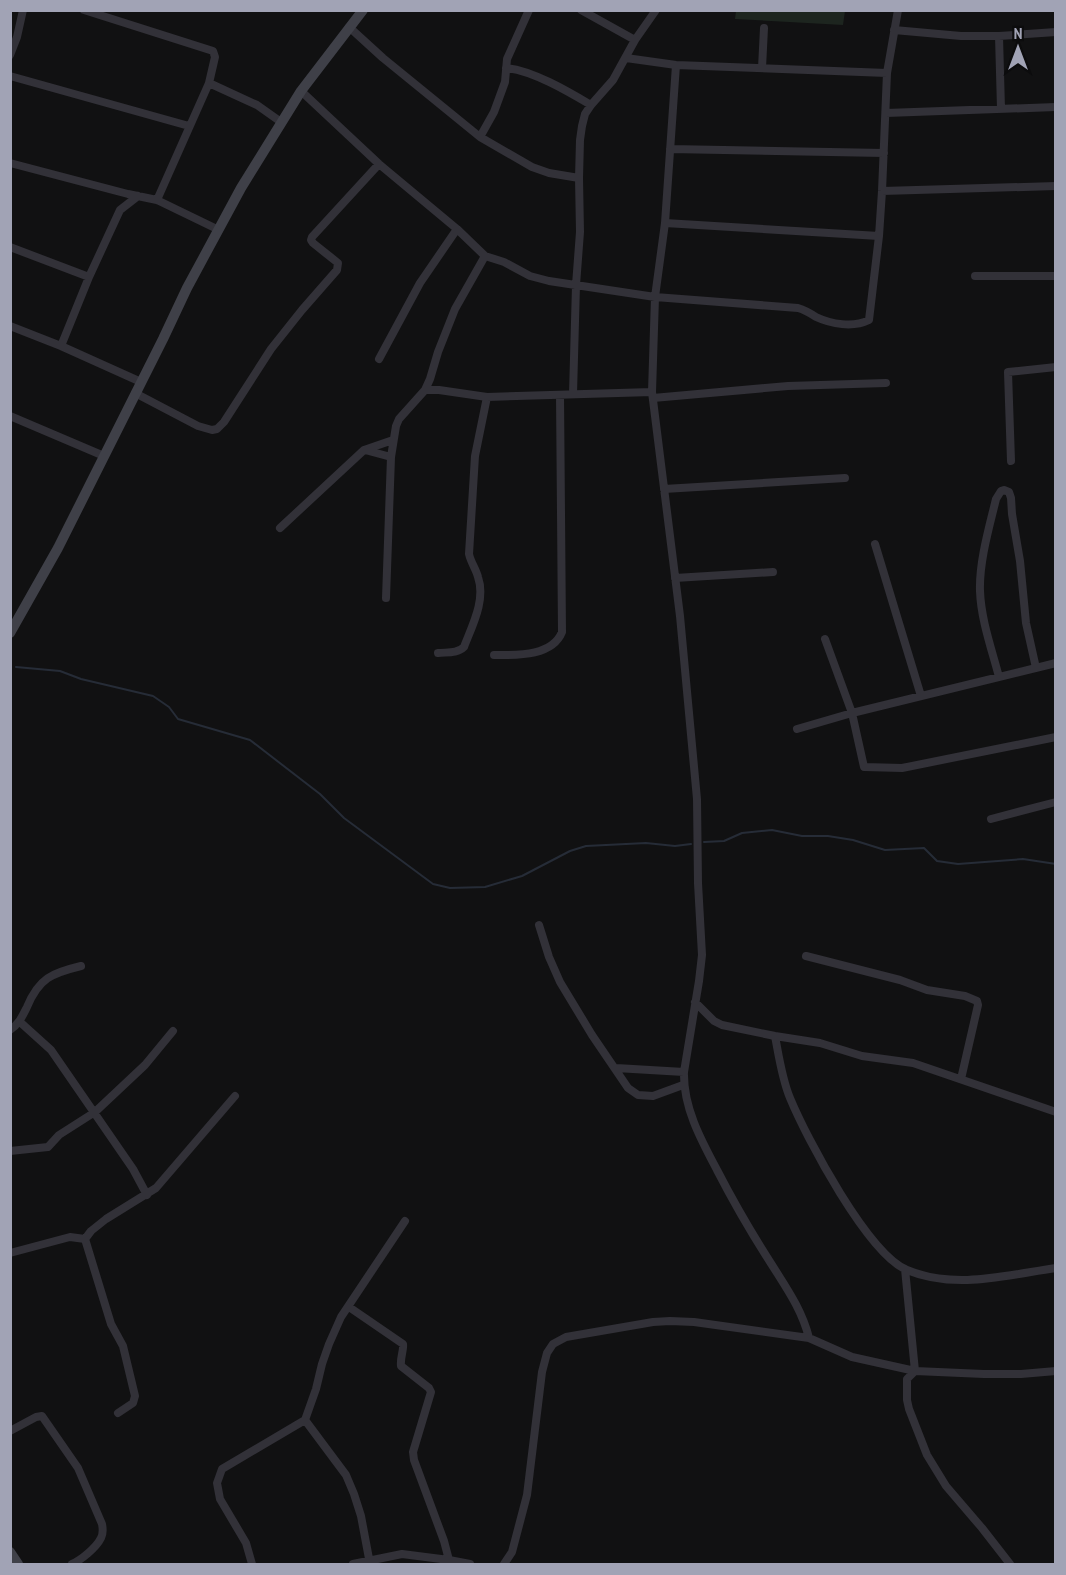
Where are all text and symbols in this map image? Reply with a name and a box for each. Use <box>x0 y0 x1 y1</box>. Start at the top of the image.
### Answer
north arrow <box>988 18 1048 78</box>
text: N <box>1014 23 1022 43</box>

